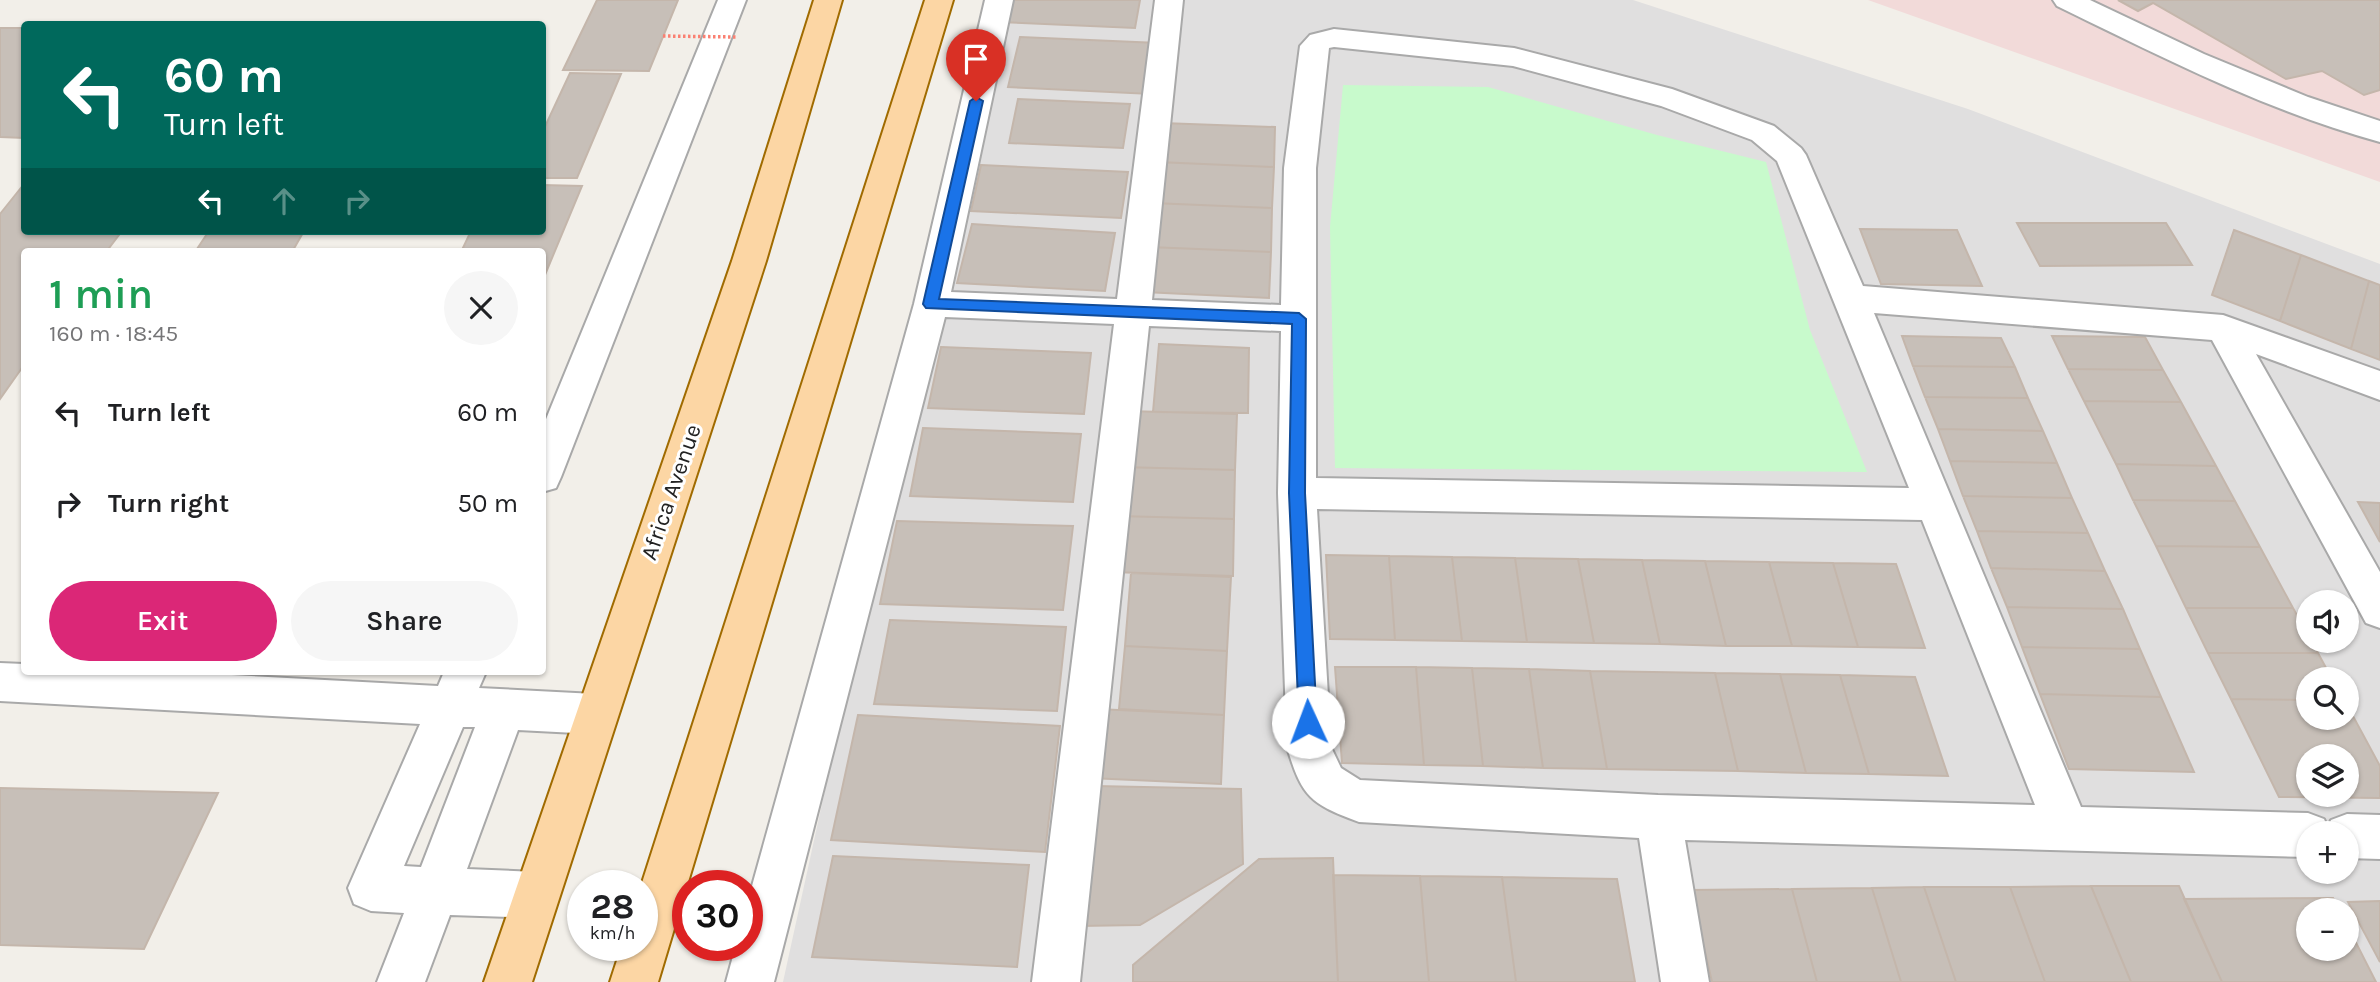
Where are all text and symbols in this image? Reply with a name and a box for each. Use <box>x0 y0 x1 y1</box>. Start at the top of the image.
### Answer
pin <box>946 29 1006 101</box>
icon: arrive <box>957 40 995 78</box>
text: 60 m <box>164 47 284 104</box>
icon: left <box>49 49 140 140</box>
text: Turn left <box>164 106 284 143</box>
icon: left <box>192 182 230 220</box>
icon: ahead <box>265 182 303 220</box>
icon: right <box>338 182 376 220</box>
text: 1 min <box>49 269 153 319</box>
button: close <box>444 271 518 345</box>
text: 160 m · 18:45 <box>49 320 178 347</box>
icon: left <box>49 394 87 432</box>
text: Turn left <box>108 397 210 428</box>
text: 60 m <box>457 397 518 428</box>
street label: Africa Avenue <box>635 421 707 563</box>
icon: right <box>49 485 87 523</box>
text: Turn right <box>108 488 229 519</box>
text: 50 m <box>457 488 518 519</box>
button: Exit <box>49 581 277 661</box>
button: Share <box>291 581 518 661</box>
map controls <box>2296 590 2359 961</box>
button: sound <box>2296 590 2359 653</box>
button: search <box>2296 667 2359 730</box>
position arrow <box>1271 685 1345 759</box>
button: layers <box>2296 744 2359 807</box>
button: + <box>2296 821 2359 884</box>
speed limit sign: 30 <box>672 870 763 961</box>
text: 28 <box>591 886 634 927</box>
button: − <box>2296 898 2359 961</box>
text: km/h <box>590 922 635 944</box>

